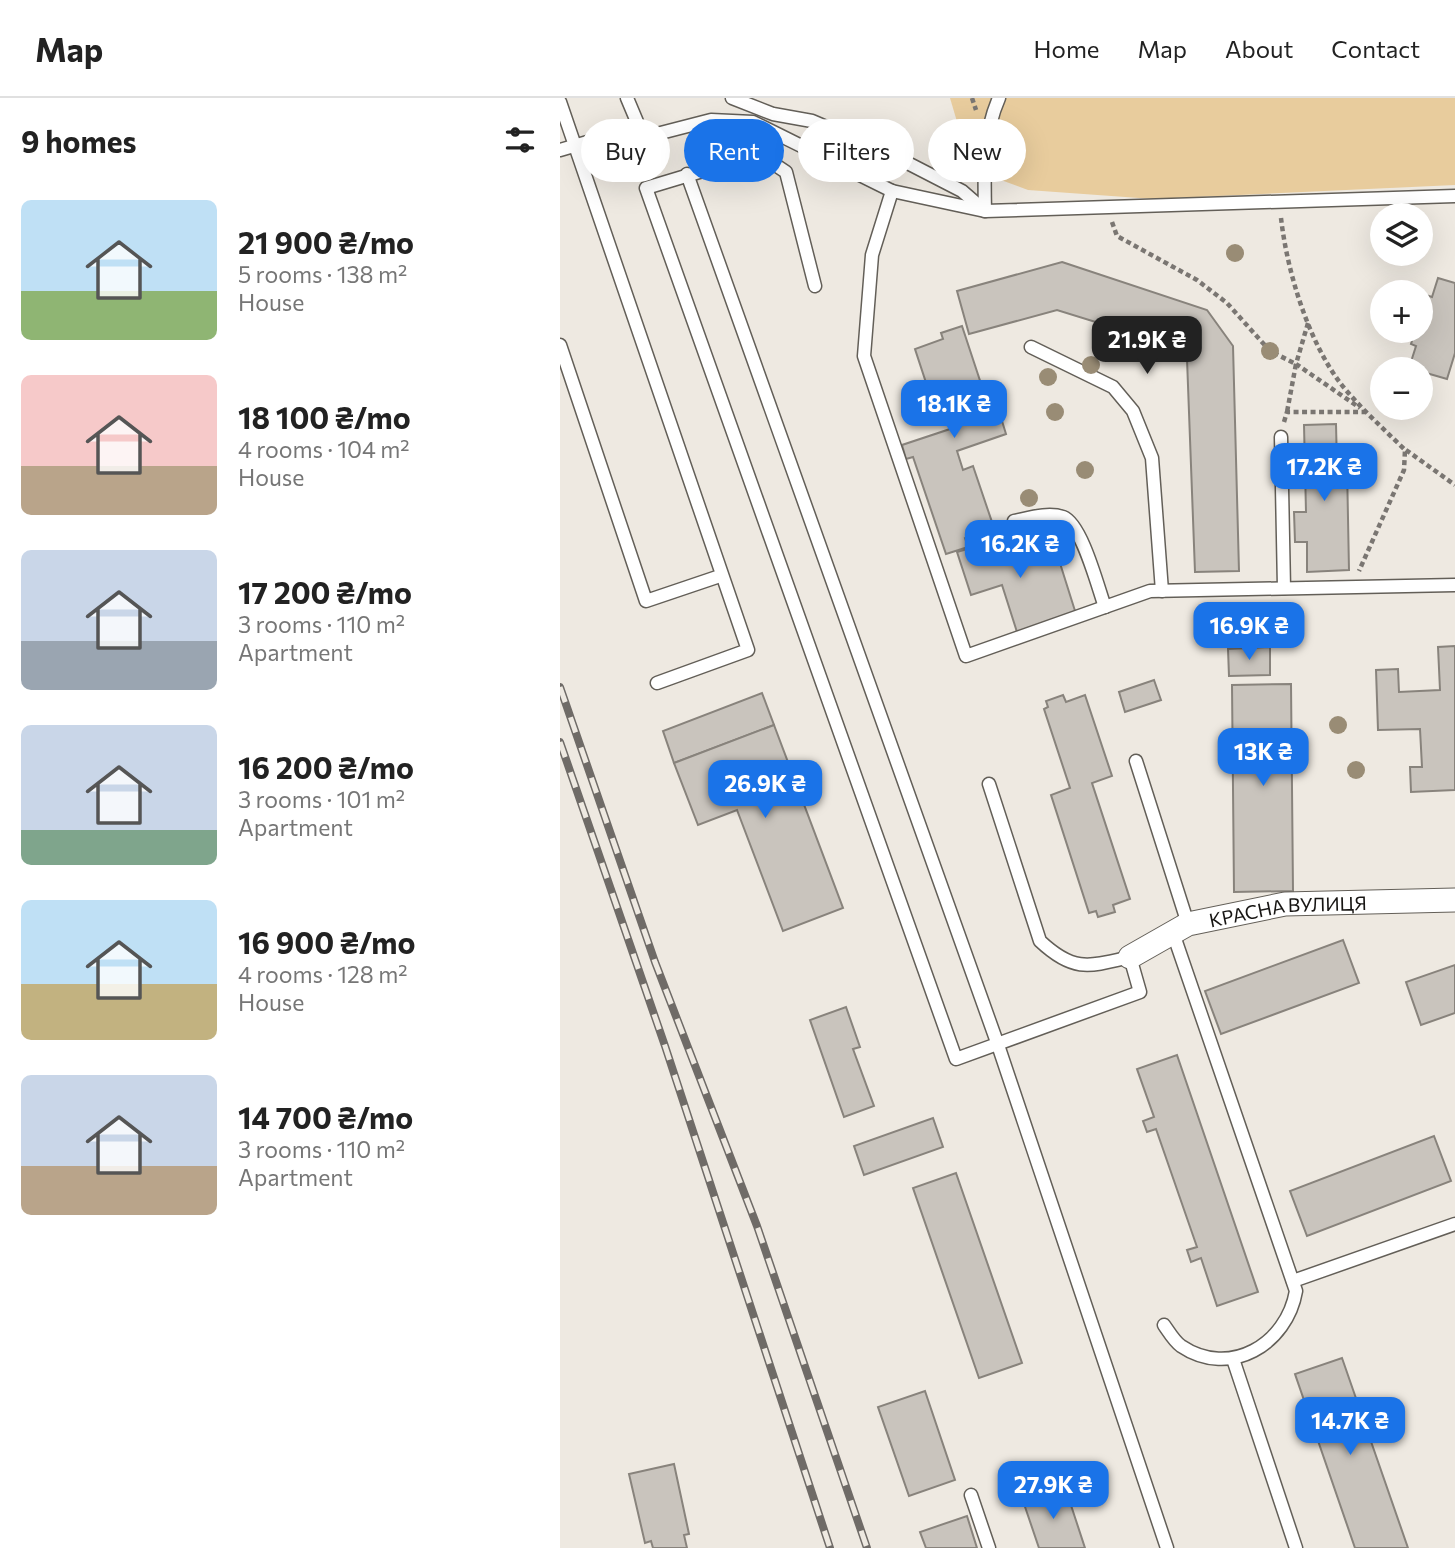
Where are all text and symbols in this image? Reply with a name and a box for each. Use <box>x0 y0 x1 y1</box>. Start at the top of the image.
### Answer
text: Map <box>35 28 103 69</box>
text: Home <box>1034 34 1100 63</box>
text: Map <box>1138 34 1187 63</box>
text: About <box>1225 34 1293 63</box>
text: Contact <box>1331 34 1420 63</box>
chip: Buy <box>581 119 670 182</box>
chip: Rent <box>684 119 784 182</box>
chip: Filters <box>798 119 914 182</box>
chip: New <box>928 119 1026 182</box>
icon: filters <box>501 121 539 159</box>
text: 9 homes <box>21 122 136 159</box>
map controls <box>1370 203 1433 420</box>
button: layers <box>1370 203 1433 266</box>
text: 21 900 ₴/mo <box>238 223 414 260</box>
icon: home <box>77 228 161 312</box>
text: 5 rooms · 138 m² <box>238 260 407 288</box>
button: + <box>1370 280 1433 343</box>
text: House <box>238 288 304 316</box>
pin: 21.9K ₴ <box>1082 316 1212 376</box>
text: 21.9K ₴ <box>1108 325 1186 353</box>
button: − <box>1370 357 1433 420</box>
pin: 18.1K ₴ <box>889 380 1019 440</box>
text: 18.1K ₴ <box>917 389 991 417</box>
text: 18 100 ₴/mo <box>238 398 411 435</box>
icon: home <box>77 403 161 487</box>
text: 4 rooms · 104 m² <box>238 435 410 463</box>
pin: 17.2K ₴ <box>1259 444 1389 503</box>
text: 17.2K ₴ <box>1286 452 1362 480</box>
text: House <box>238 463 304 491</box>
pin: 16.2K ₴ <box>955 520 1085 580</box>
text: 16.2K ₴ <box>981 529 1059 557</box>
text: 17 200 ₴/mo <box>238 573 412 610</box>
icon: home <box>77 578 161 662</box>
pin: 16.9K ₴ <box>1184 602 1314 662</box>
text: 3 rooms · 110 m² <box>238 610 405 638</box>
text: 16.9K ₴ <box>1209 611 1289 639</box>
text: Apartment <box>238 638 353 666</box>
pin: 13K ₴ <box>1214 728 1312 788</box>
text: 13K ₴ <box>1234 737 1292 765</box>
text: 16 200 ₴/mo <box>238 748 414 785</box>
icon: home <box>77 753 161 837</box>
pin: 26.9K ₴ <box>700 760 830 820</box>
text: 26.9K ₴ <box>724 769 806 797</box>
text: 3 rooms · 101 m² <box>238 785 405 813</box>
text: Apartment <box>238 813 353 841</box>
street label: КРАСНА ВУЛИЦЯ <box>1207 891 1367 931</box>
text: 16 900 ₴/mo <box>238 923 415 960</box>
icon: home <box>77 928 161 1012</box>
text: 4 rooms · 128 m² <box>238 960 407 988</box>
text: House <box>238 988 304 1016</box>
text: 14 700 ₴/mo <box>238 1098 413 1135</box>
icon: home <box>77 1103 161 1187</box>
text: 3 rooms · 110 m² <box>238 1135 405 1163</box>
text: Apartment <box>238 1163 353 1191</box>
pin: 14.7K ₴ <box>1285 1398 1415 1457</box>
text: 14.7K ₴ <box>1311 1406 1389 1434</box>
pin: 27.9K ₴ <box>988 1462 1118 1521</box>
text: 27.9K ₴ <box>1014 1470 1092 1498</box>

